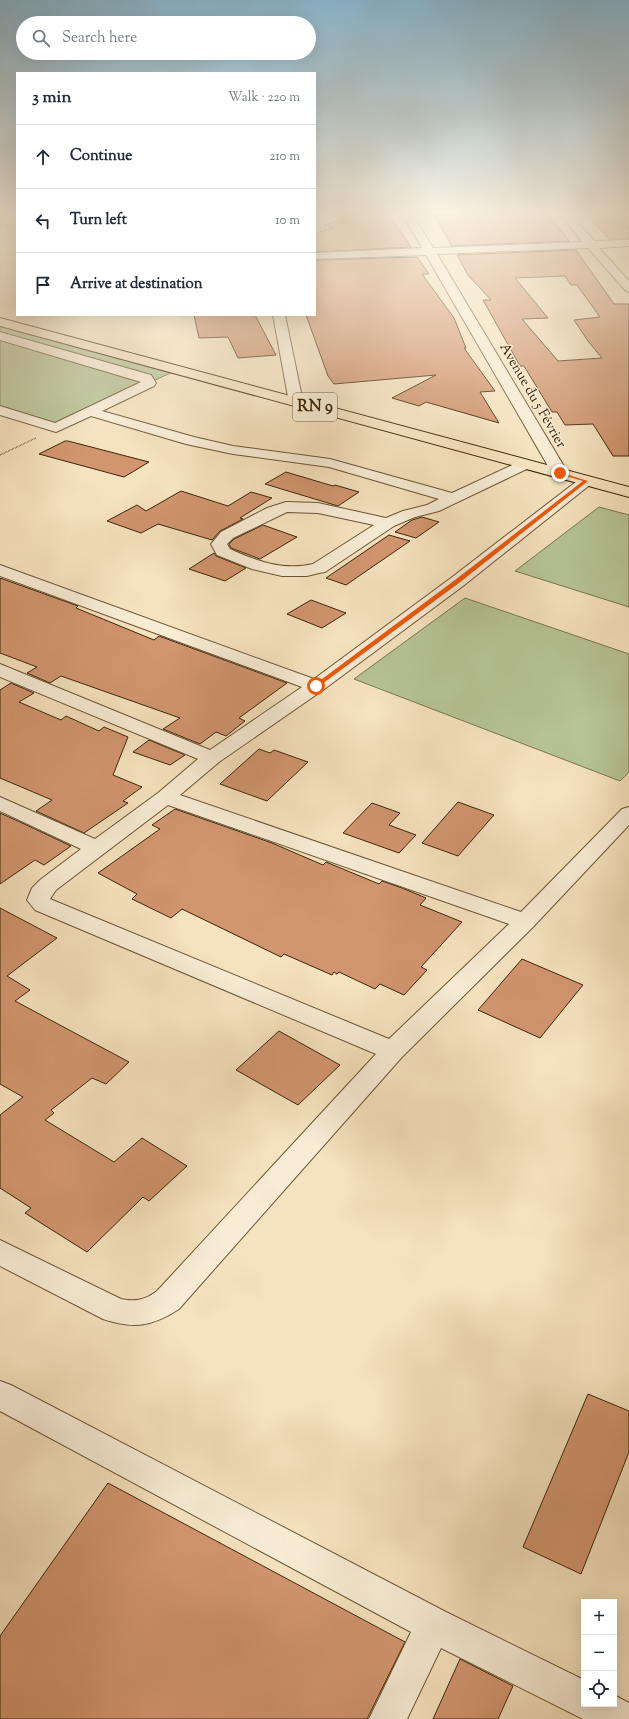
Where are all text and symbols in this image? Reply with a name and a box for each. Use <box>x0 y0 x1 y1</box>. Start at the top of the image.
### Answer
search box <box>16 16 316 60</box>
icon: search <box>30 27 52 49</box>
text: Search here <box>62 28 137 49</box>
text: 3 min <box>32 86 71 110</box>
text: Walk · 220 m <box>228 89 300 107</box>
icon: ahead <box>32 146 54 168</box>
text: Continue <box>70 146 132 167</box>
text: 210 m <box>269 148 300 166</box>
icon: left <box>32 210 54 232</box>
text: Turn left <box>70 210 127 231</box>
text: 10 m <box>275 212 300 230</box>
icon: arrive <box>32 274 54 296</box>
text: Arrive at destination <box>70 274 203 295</box>
street label: Avenue du 5 Février <box>494 340 571 453</box>
road number: RN 9 <box>293 393 337 421</box>
route end <box>551 464 569 482</box>
route start <box>307 677 325 695</box>
map controls <box>581 1599 617 1707</box>
button: + <box>581 1599 617 1635</box>
button: − <box>581 1635 617 1671</box>
button: locate <box>581 1671 617 1707</box>

